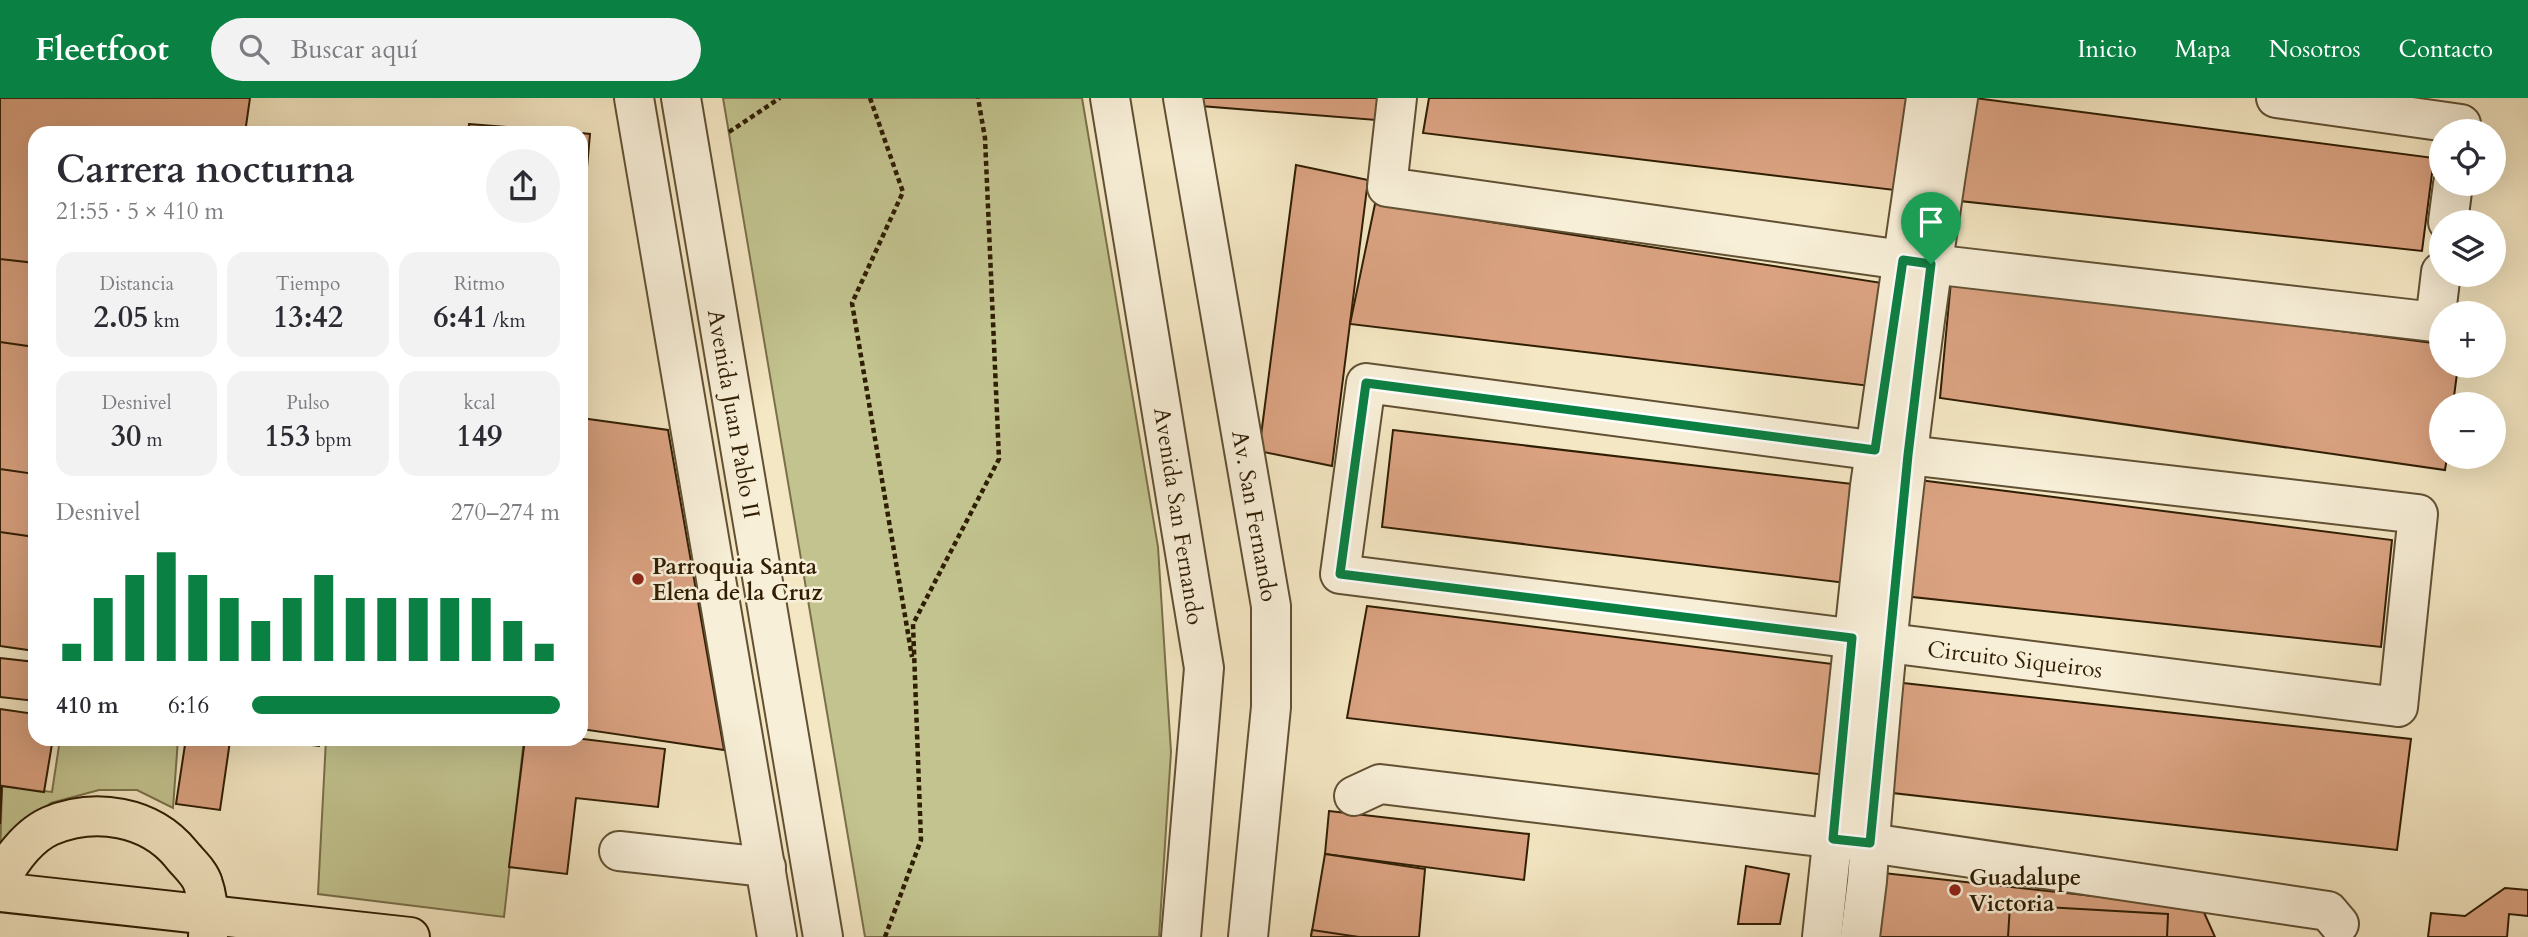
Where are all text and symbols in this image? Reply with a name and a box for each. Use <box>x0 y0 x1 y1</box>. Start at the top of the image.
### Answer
search box <box>211 18 701 81</box>
text: Fleetfoot <box>35 27 169 72</box>
icon: search <box>235 30 273 68</box>
text: Buscar aquí <box>291 32 418 67</box>
text: Inicio <box>2077 33 2137 66</box>
text: Mapa <box>2175 33 2231 66</box>
text: Nosotros <box>2269 33 2361 66</box>
text: Contacto <box>2399 33 2493 66</box>
map controls <box>2429 119 2506 469</box>
button: locate <box>2429 119 2506 196</box>
text: Carrera nocturna <box>56 144 355 196</box>
button: share <box>486 149 560 223</box>
pin <box>1901 192 1961 264</box>
text: 21:55 · 5 × 410 m <box>56 196 224 227</box>
icon: arrive <box>1912 203 1950 241</box>
button: layers <box>2429 210 2506 287</box>
text: Distancia <box>99 271 174 297</box>
text: Tiempo <box>276 271 340 297</box>
text: Ritmo <box>454 271 505 297</box>
text: 2.05 <box>94 297 148 338</box>
text: 13:42 <box>273 297 343 338</box>
text: 6:41 <box>433 297 488 338</box>
button: + <box>2429 301 2506 378</box>
street label: Avenida Juan Pablo II <box>700 307 767 521</box>
text: km <box>148 308 180 334</box>
text: /km <box>488 308 525 334</box>
text: Desnivel <box>102 390 171 416</box>
text: Pulso <box>286 390 330 416</box>
text: kcal <box>463 390 495 416</box>
button: − <box>2429 392 2506 469</box>
street label: Avenida San Fernando <box>1146 405 1211 627</box>
text: 30 <box>111 416 141 457</box>
text: 153 <box>264 416 310 457</box>
text: 149 <box>456 416 502 457</box>
text: m <box>141 427 163 453</box>
text: bpm <box>310 427 352 453</box>
street label: Av. San Fernando <box>1224 428 1285 604</box>
text: Desnivel <box>56 497 140 528</box>
text: 270–274 m <box>451 497 560 528</box>
place label: Parroquia Santa Elena de la Cruz <box>652 551 823 608</box>
marker: Parroquia Santa Elena de la Cruz <box>630 571 646 587</box>
street label: Circuito Siqueiros <box>1926 633 2104 686</box>
text: 410 m <box>56 690 119 721</box>
text: 6:16 <box>168 690 209 721</box>
place label: Guadalupe Victoria <box>1969 862 2081 919</box>
marker: Guadalupe Victoria <box>1947 882 1963 898</box>

